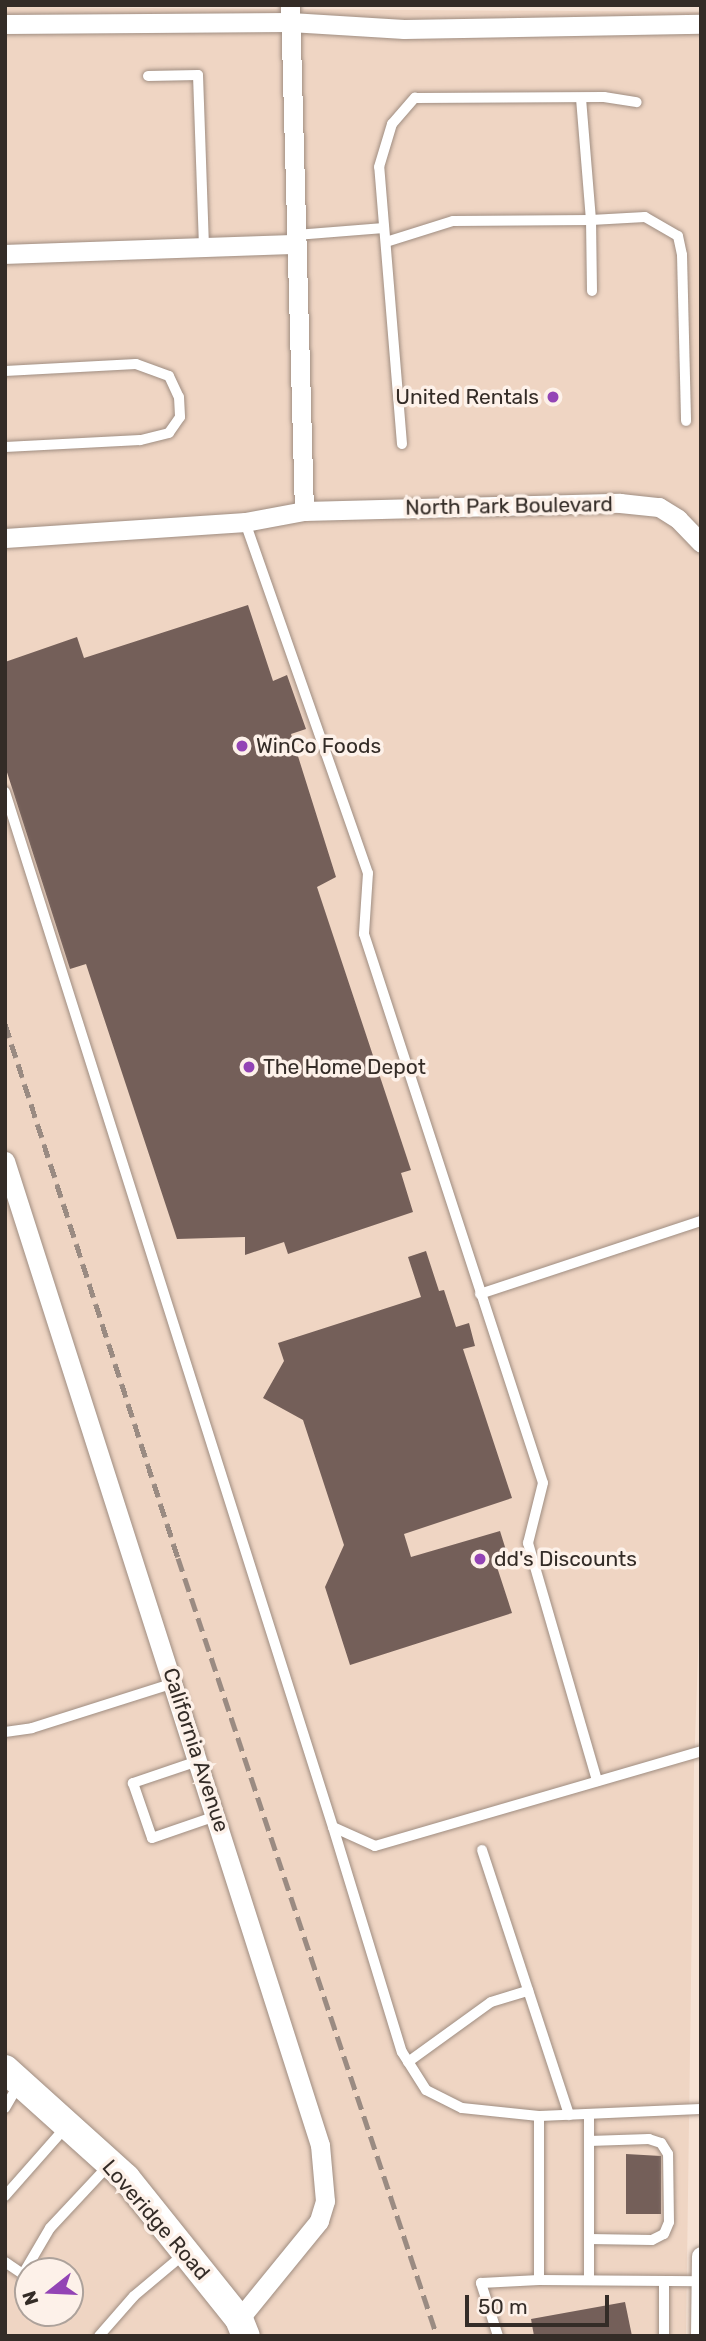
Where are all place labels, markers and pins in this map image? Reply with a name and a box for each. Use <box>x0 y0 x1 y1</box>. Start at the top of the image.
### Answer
place label: United Rentals <box>395 384 539 410</box>
marker: United Rentals <box>545 389 561 405</box>
place label: WinCo Foods <box>256 733 381 759</box>
marker: WinCo Foods <box>234 738 250 754</box>
place label: The Home Depot <box>263 1054 426 1080</box>
marker: The Home Depot <box>241 1059 257 1075</box>
place label: dd's Discounts <box>494 1546 637 1572</box>
marker: dd's Discounts <box>472 1551 488 1567</box>

